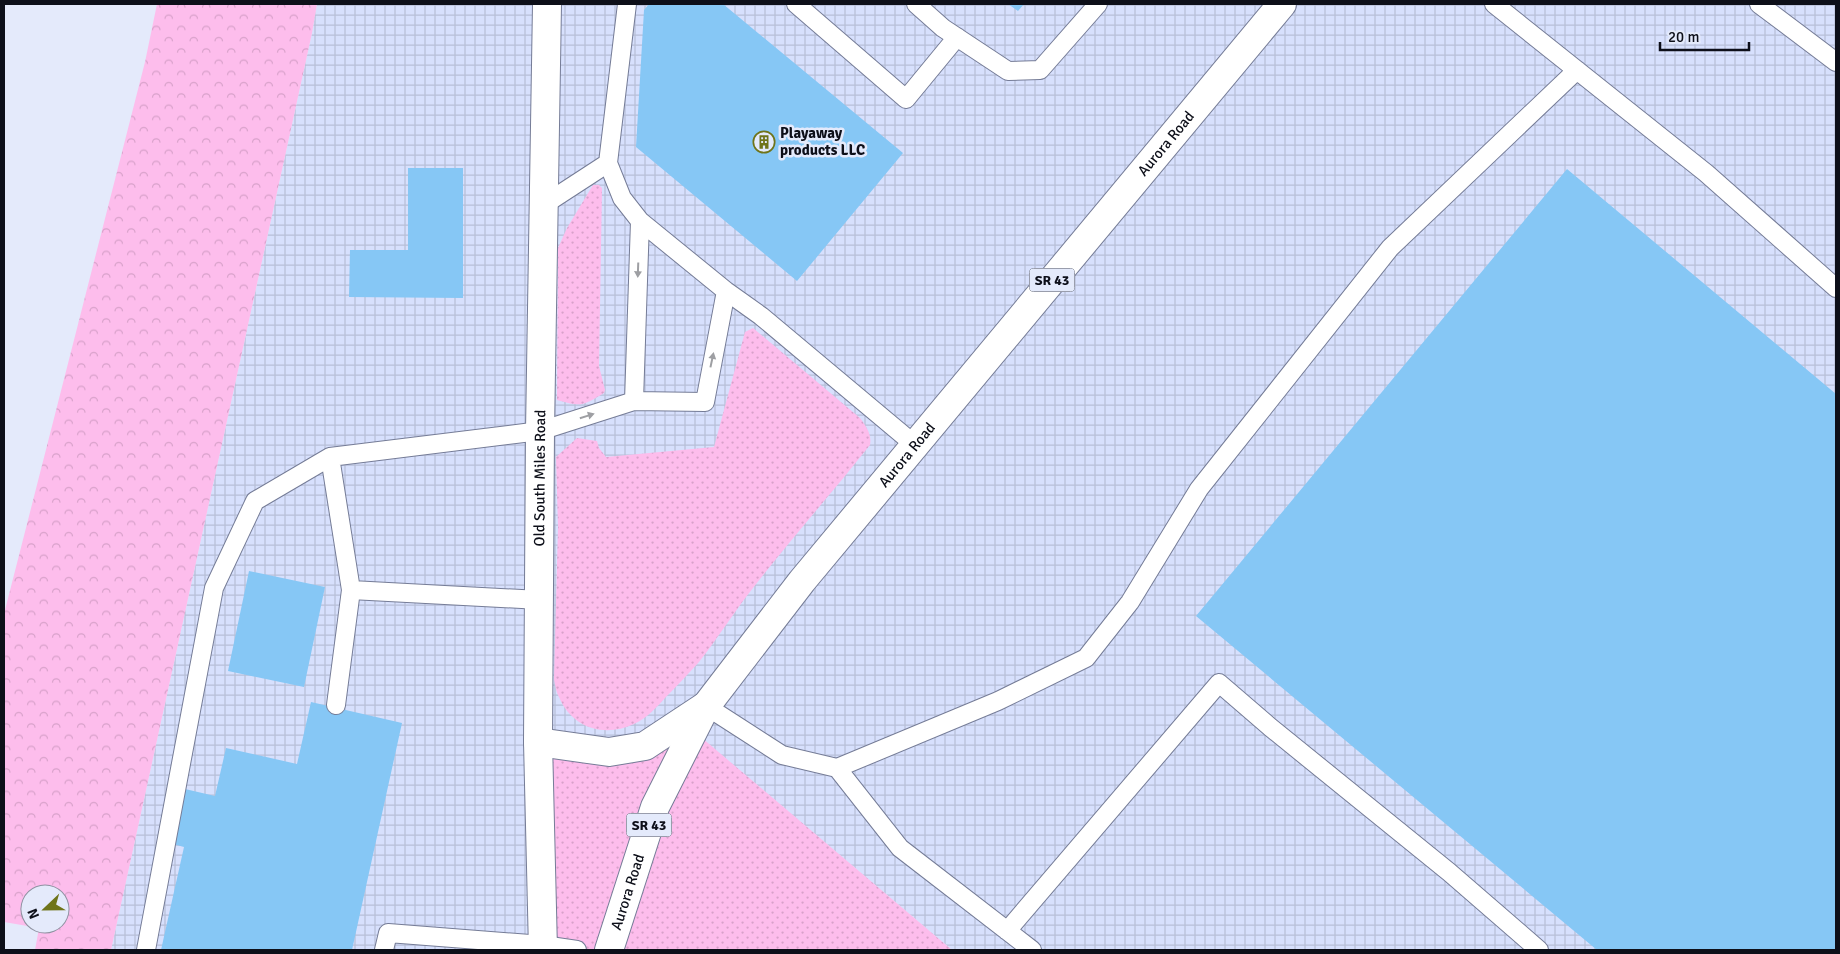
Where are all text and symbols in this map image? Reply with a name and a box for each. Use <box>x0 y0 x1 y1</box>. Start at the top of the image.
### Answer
scale bar <box>1660 20 1749 52</box>
text: 20 m <box>1668 28 1699 46</box>
street label: Aurora Road <box>1134 107 1198 180</box>
place label: Playaway products LLC <box>780 124 865 159</box>
building icon: Playaway products LLC <box>752 130 776 154</box>
one-way arrow <box>634 262 642 278</box>
road number: SR 43 <box>1030 268 1074 292</box>
one-way arrow <box>708 352 716 368</box>
street label: Old South Miles Road <box>530 410 549 546</box>
one-way arrow <box>580 412 595 420</box>
street label: Aurora Road <box>875 419 939 491</box>
road number: SR 43 <box>626 814 672 836</box>
street label: Aurora Road <box>607 852 648 932</box>
north arrow <box>20 884 70 934</box>
text: N <box>24 906 43 921</box>

